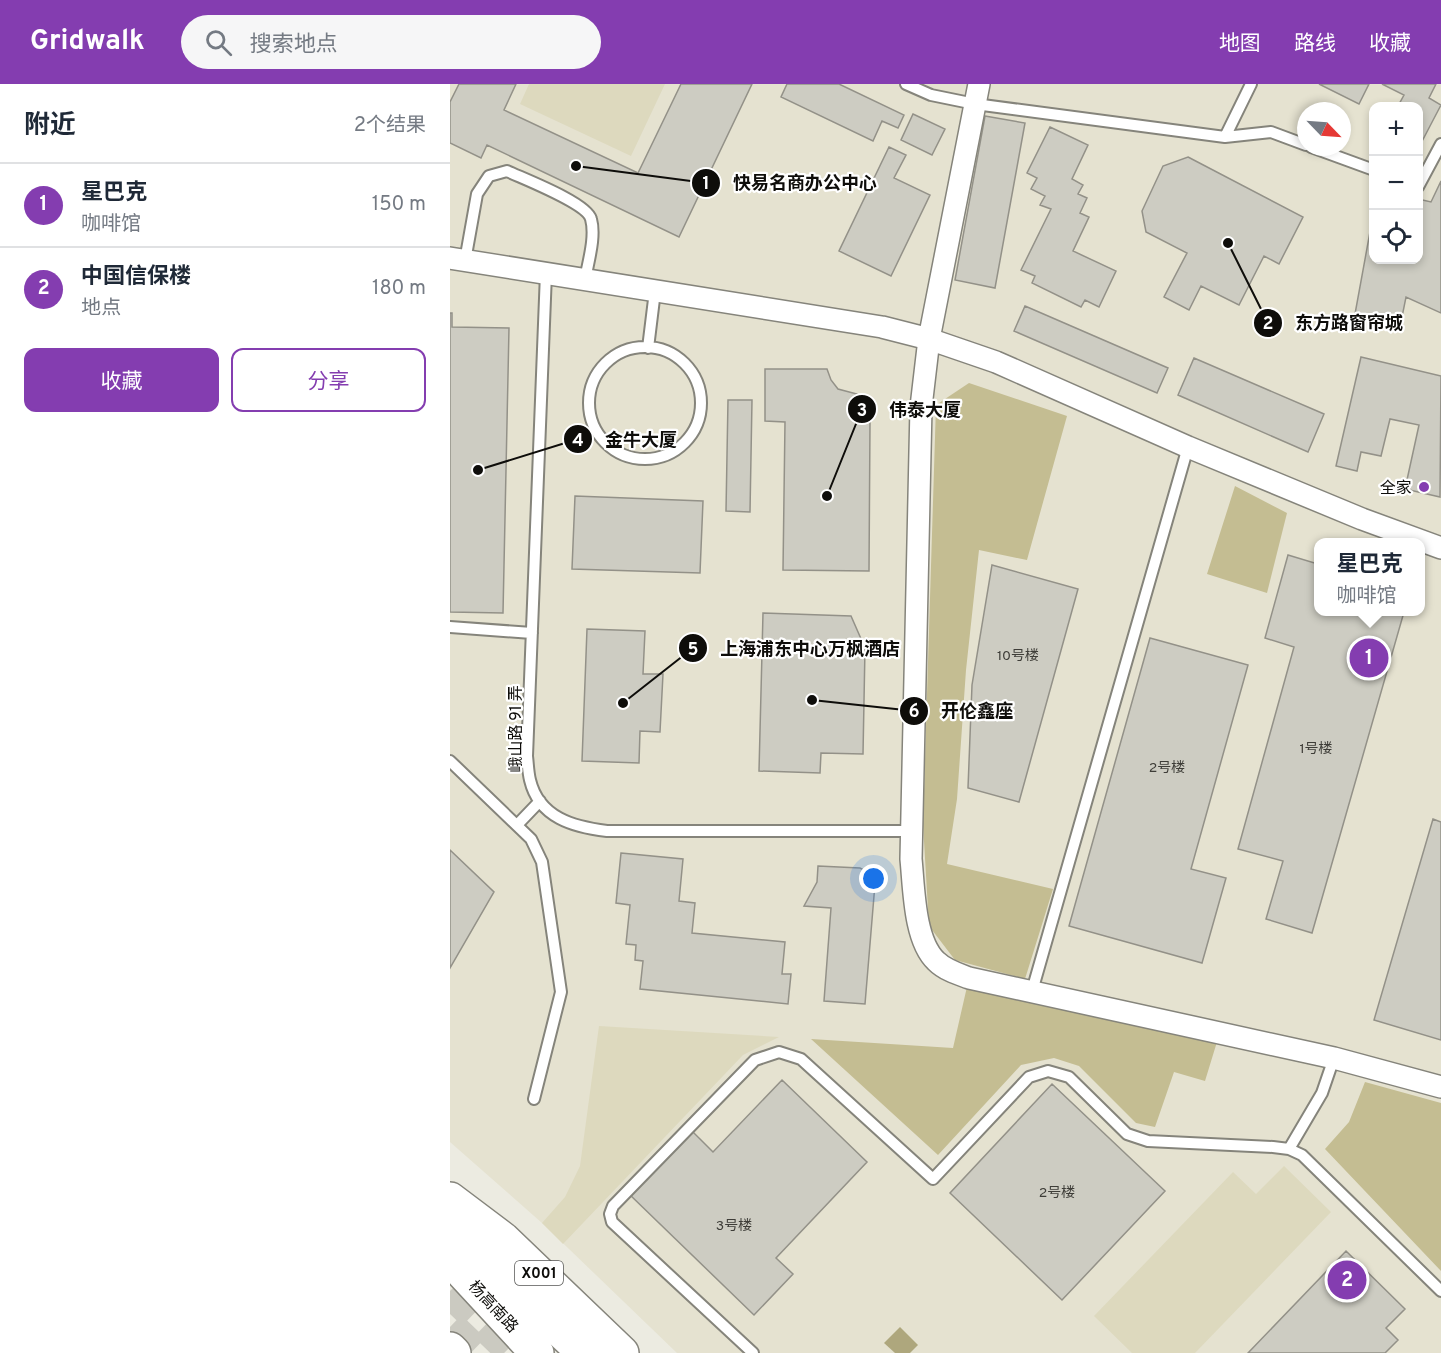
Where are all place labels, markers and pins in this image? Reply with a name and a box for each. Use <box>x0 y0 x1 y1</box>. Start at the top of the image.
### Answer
callout: 快易名商办公中心 <box>691 165 889 201</box>
callout: 东方路窗帘城 <box>1253 305 1415 341</box>
callout: 伟泰大厦 <box>847 391 973 427</box>
callout: 金牛大厦 <box>563 421 689 457</box>
place label: 全家 <box>1380 479 1412 499</box>
marker: 全家 <box>1417 480 1431 494</box>
callout: 上海浦东中心万枫酒店 <box>678 630 912 666</box>
pin: 1 <box>1350 636 1388 680</box>
callout: 开伦鑫座 <box>899 693 1025 729</box>
pin: 2 <box>1328 1258 1366 1302</box>

